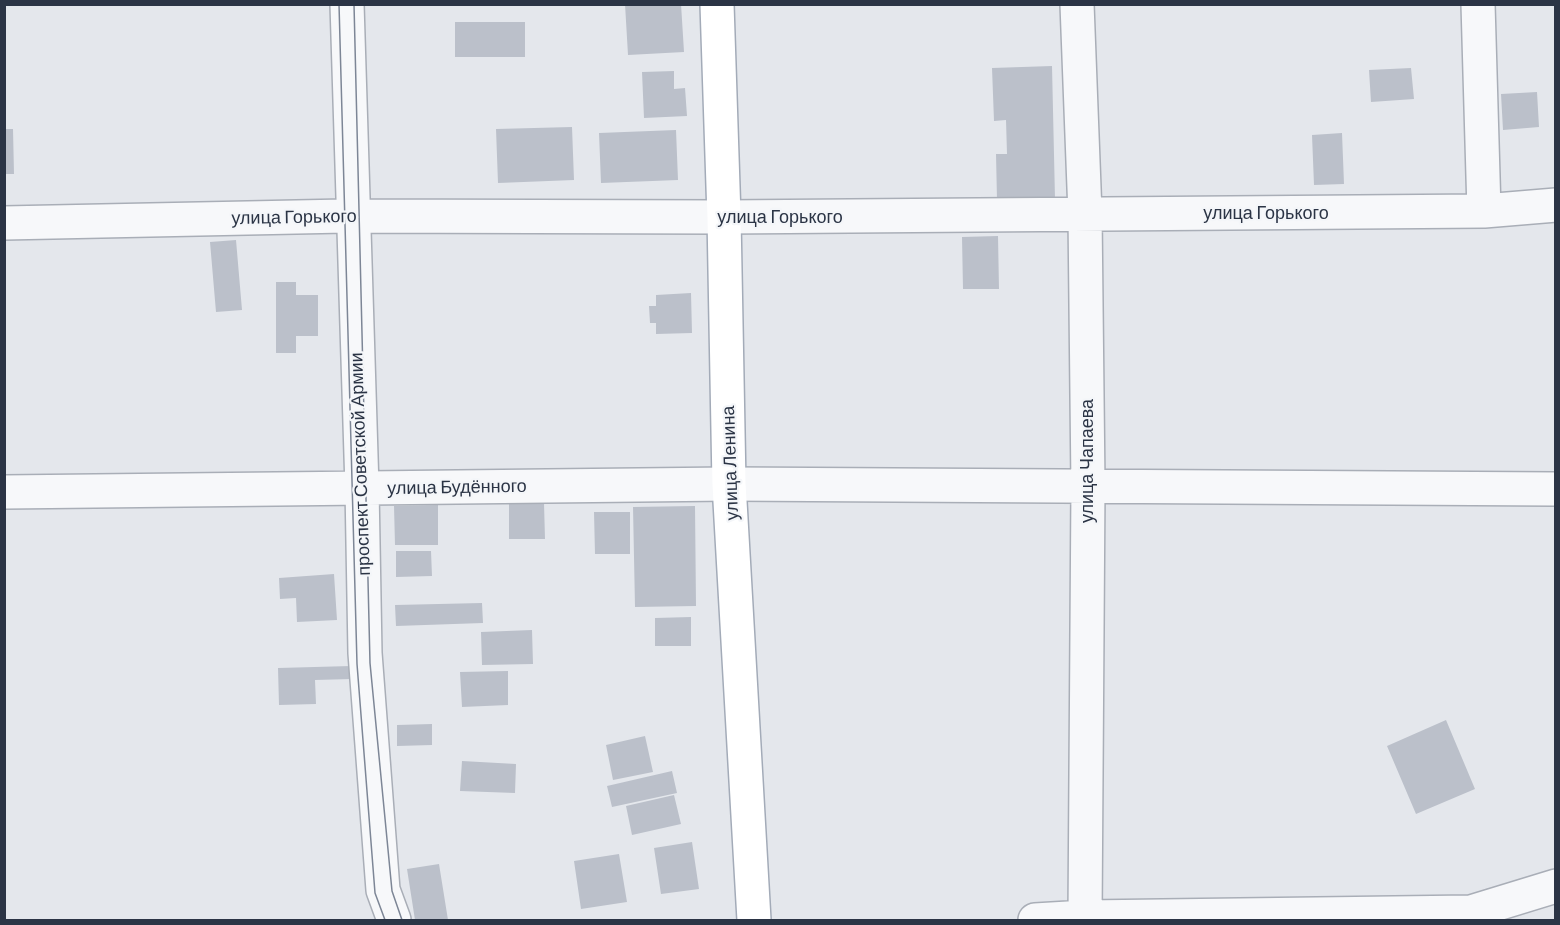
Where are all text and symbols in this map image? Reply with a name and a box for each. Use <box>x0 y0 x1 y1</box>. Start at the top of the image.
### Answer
street label: улица Горького <box>1203 202 1329 224</box>
street label: улица Горького <box>231 205 357 229</box>
street label: улица Горького <box>717 206 843 228</box>
street label: проспект Советской Армии <box>345 352 375 576</box>
street label: улица Чапаева <box>1076 399 1098 523</box>
street label: улица Ленина <box>717 405 743 521</box>
street label: улица Будённого <box>387 475 527 499</box>

